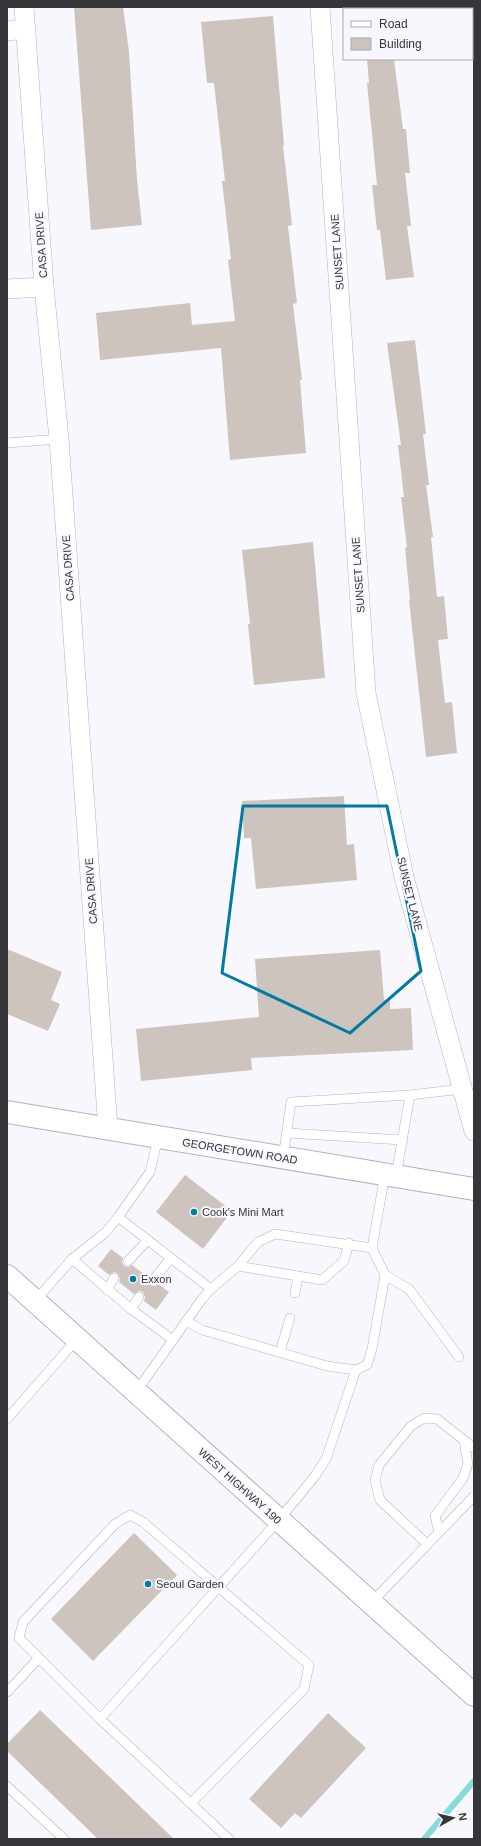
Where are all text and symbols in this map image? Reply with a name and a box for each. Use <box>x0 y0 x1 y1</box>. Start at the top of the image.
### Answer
legend <box>343 8 473 60</box>
text: Road <box>379 17 408 31</box>
text: Building <box>379 37 422 51</box>
street label: CASA DRIVE <box>33 212 49 278</box>
street label: SUNSET LANE <box>328 214 346 290</box>
street label: CASA DRIVE <box>60 535 76 601</box>
street label: SUNSET LANE <box>349 537 367 613</box>
street label: SUNSET LANE <box>395 856 425 932</box>
street label: CASA DRIVE <box>83 858 99 924</box>
street label: GEORGETOWN ROAD <box>182 1136 299 1166</box>
place label: Cook's Mini Mart <box>202 1206 284 1218</box>
marker: Cook's Mini Mart <box>189 1207 199 1217</box>
place label: Exxon <box>141 1273 172 1285</box>
marker: Exxon <box>128 1274 138 1284</box>
street label: WEST HIGHWAY 190 <box>196 1446 284 1526</box>
place label: Seoul Garden <box>156 1578 224 1590</box>
marker: Seoul Garden <box>143 1579 153 1589</box>
north arrow <box>433 1798 473 1838</box>
text: N <box>456 1812 469 1821</box>

